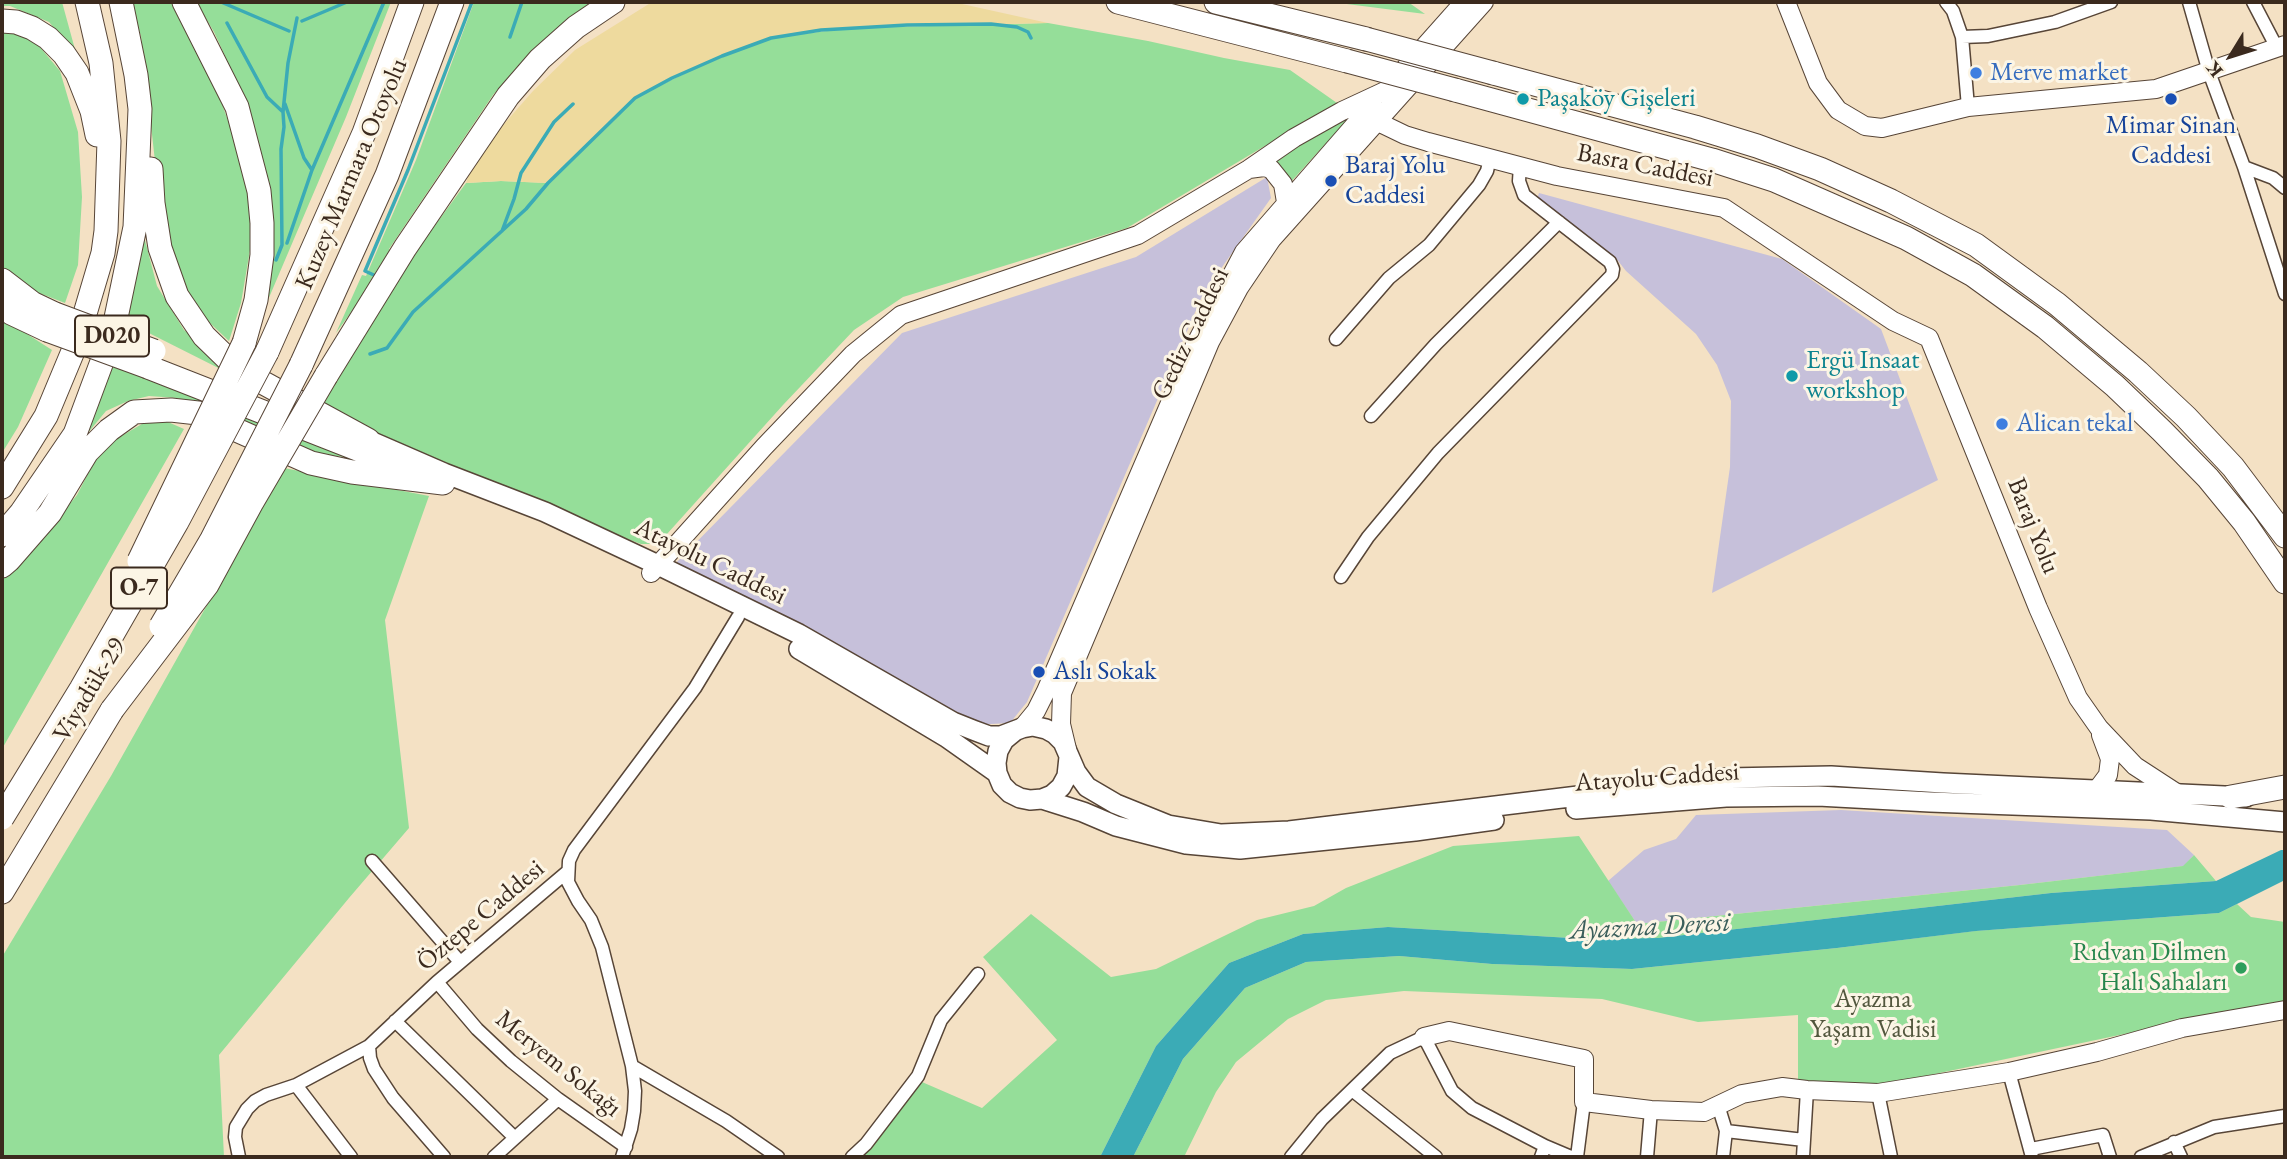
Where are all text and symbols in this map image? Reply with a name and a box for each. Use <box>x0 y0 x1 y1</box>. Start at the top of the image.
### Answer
north arrow <box>2196 21 2266 91</box>
street label: Kuzey Marmara Otoyolu <box>289 54 415 294</box>
text: K <box>2200 56 2228 83</box>
place label: Merve market <box>1990 57 2128 89</box>
marker: Merve market <box>1968 65 1984 81</box>
place label: Paşaköy Gişeleri <box>1537 83 1695 115</box>
marker: Paşaköy Gişeleri <box>1515 91 1531 107</box>
marker: Mimar Sinan Caddesi <box>2163 91 2179 107</box>
place label: Mimar Sinan Caddesi <box>2106 110 2236 172</box>
street label: Basra Caddesi <box>1574 137 1716 195</box>
place label: Baraj Yolu Caddesi <box>1345 150 1445 212</box>
marker: Baraj Yolu Caddesi <box>1323 173 1339 189</box>
street label: Gediz Caddesi <box>1146 263 1236 405</box>
road number: D020 <box>75 316 149 356</box>
place label: Ergü Insaat workshop <box>1806 345 1919 406</box>
marker: Ergü Insaat workshop <box>1784 368 1800 384</box>
place label: Alican tekal <box>2016 408 2133 440</box>
marker: Alican tekal <box>1994 416 2010 432</box>
street label: Baraj Yolu <box>2000 474 2066 578</box>
street label: Atayolu Caddesi <box>629 512 791 612</box>
road number: O-7 <box>111 568 167 608</box>
street label: Viyadük-29 <box>47 632 133 748</box>
place label: Aslı Sokak <box>1053 656 1157 688</box>
marker: Aslı Sokak <box>1031 664 1047 680</box>
street label: Atayolu Caddesi <box>1574 757 1740 799</box>
street label: Öztepe Caddesi <box>411 854 551 978</box>
water label: Ayazma Deresi <box>1569 906 1731 948</box>
place label: Rıdvan Dilmen Halı Sahaları <box>2072 937 2227 998</box>
marker: Rıdvan Dilmen Halı Sahaları <box>2233 960 2249 976</box>
park label: Ayazma Yaşam Vadisi <box>1810 984 1936 1046</box>
street label: Meryem Sokağı <box>489 1004 627 1124</box>

